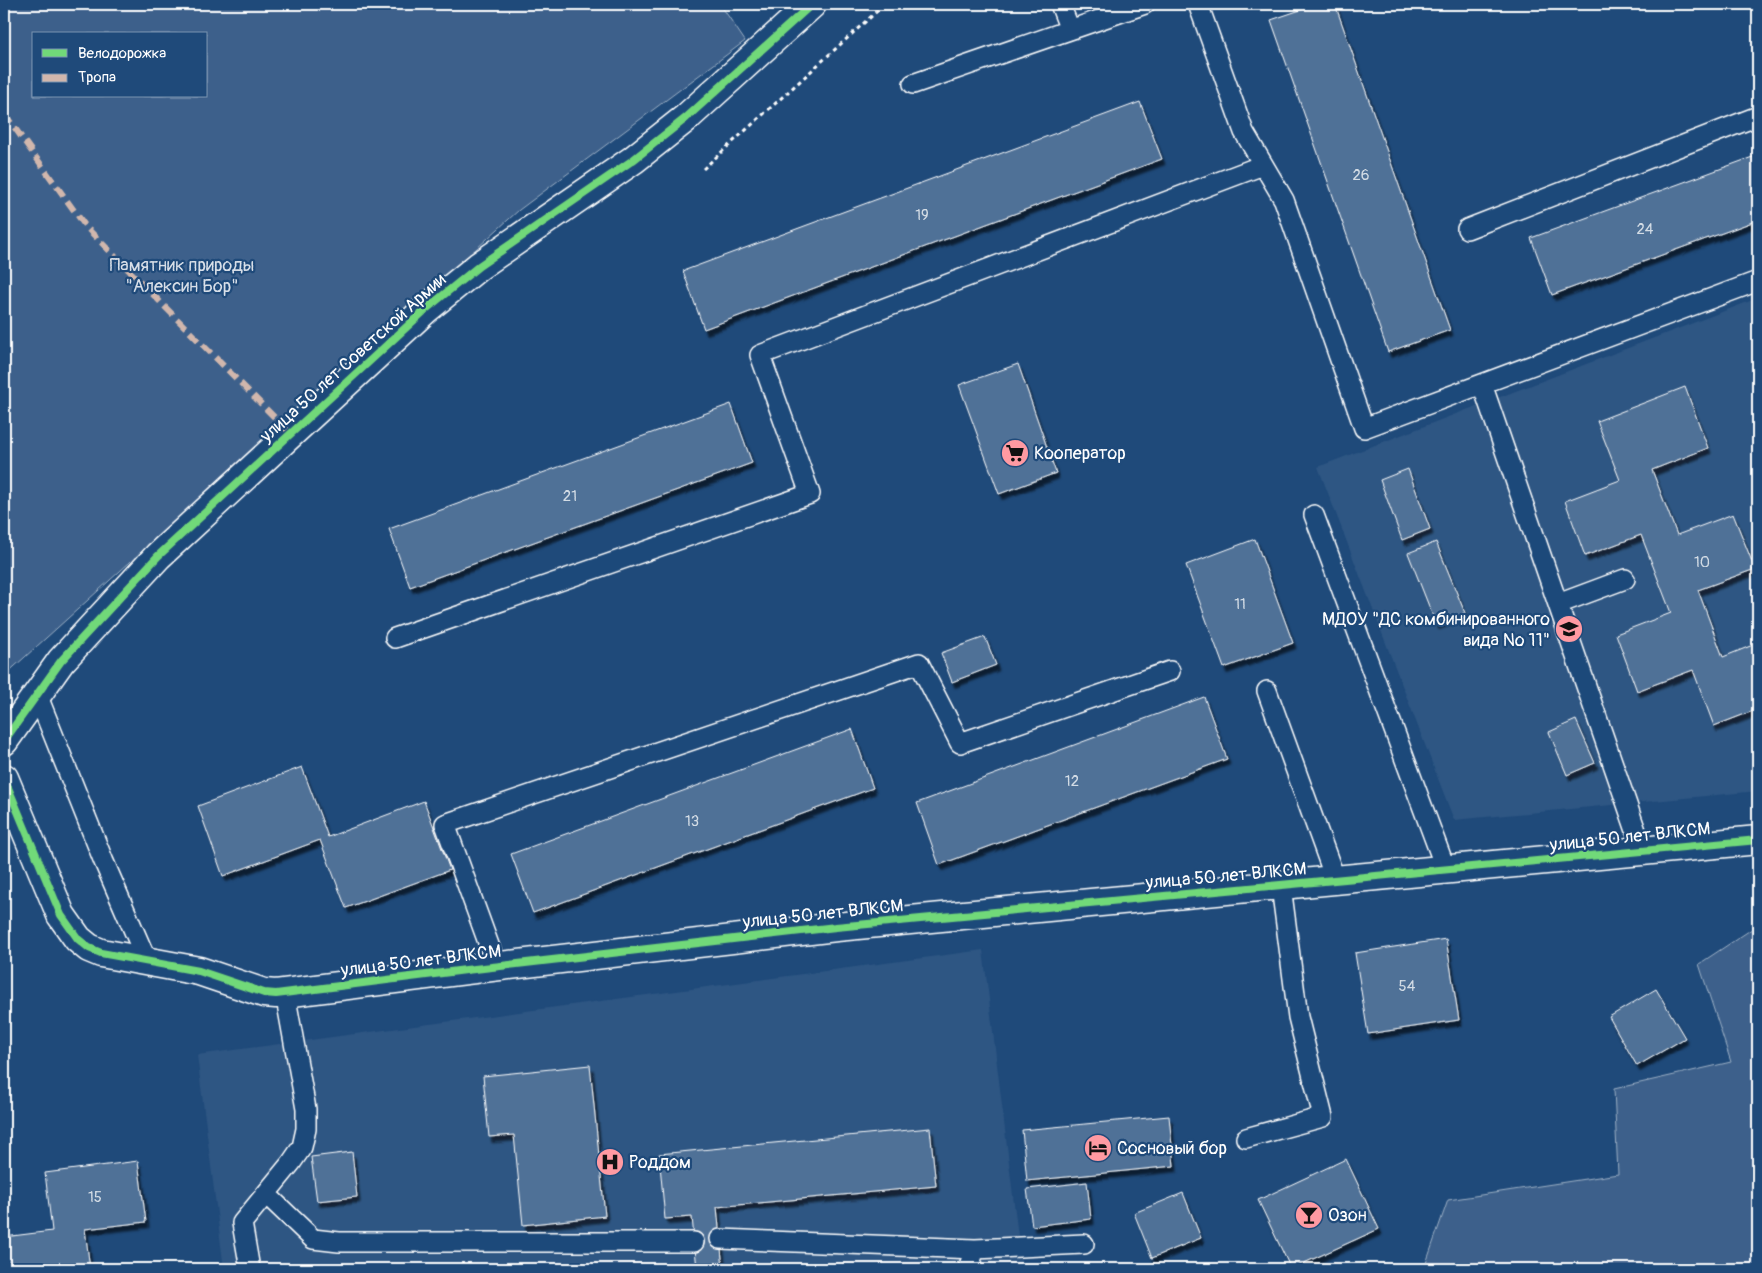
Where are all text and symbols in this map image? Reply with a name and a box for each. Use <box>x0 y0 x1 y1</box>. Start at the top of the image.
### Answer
legend <box>32 32 208 98</box>
text: Велодорожка <box>78 44 166 63</box>
text: Тропа <box>78 68 116 87</box>
house number: 26 <box>1352 166 1370 185</box>
house number: 19 <box>915 206 929 225</box>
house number: 24 <box>1636 220 1654 239</box>
park label: Памятник природы "Алексин Бор" <box>110 254 254 298</box>
street label: улица 50 лет Советской Армии <box>255 268 451 448</box>
supermarket icon: Кооператор <box>1000 438 1030 468</box>
place label: Кооператор <box>1034 442 1126 465</box>
house number: 21 <box>563 487 577 506</box>
house number: 10 <box>1694 553 1710 572</box>
house number: 11 <box>1234 595 1246 614</box>
place label: МДОУ "ДС комбинированного вида № 11" <box>1322 608 1550 652</box>
school or university icon: МДОУ "ДС комбинированного вида № 11" <box>1554 614 1584 644</box>
house number: 12 <box>1065 772 1079 791</box>
house number: 13 <box>685 812 699 831</box>
street label: улица 50 лет ВЛКСМ <box>1548 817 1711 857</box>
street label: улица 50 лет ВЛКСМ <box>1144 858 1307 895</box>
street label: улица 50 лет ВЛКСМ <box>741 894 904 934</box>
street label: улица 50 лет ВЛКСМ <box>339 940 503 982</box>
house number: 54 <box>1399 977 1416 996</box>
hotel icon: Сосновый бор <box>1083 1133 1113 1163</box>
place label: Сосновый бор <box>1117 1137 1227 1160</box>
hospital icon: Роддом <box>595 1147 625 1177</box>
place label: Роддом <box>629 1151 691 1174</box>
house number: 15 <box>88 1188 102 1207</box>
bar icon: Озон <box>1294 1200 1324 1230</box>
place label: Озон <box>1328 1204 1367 1227</box>

